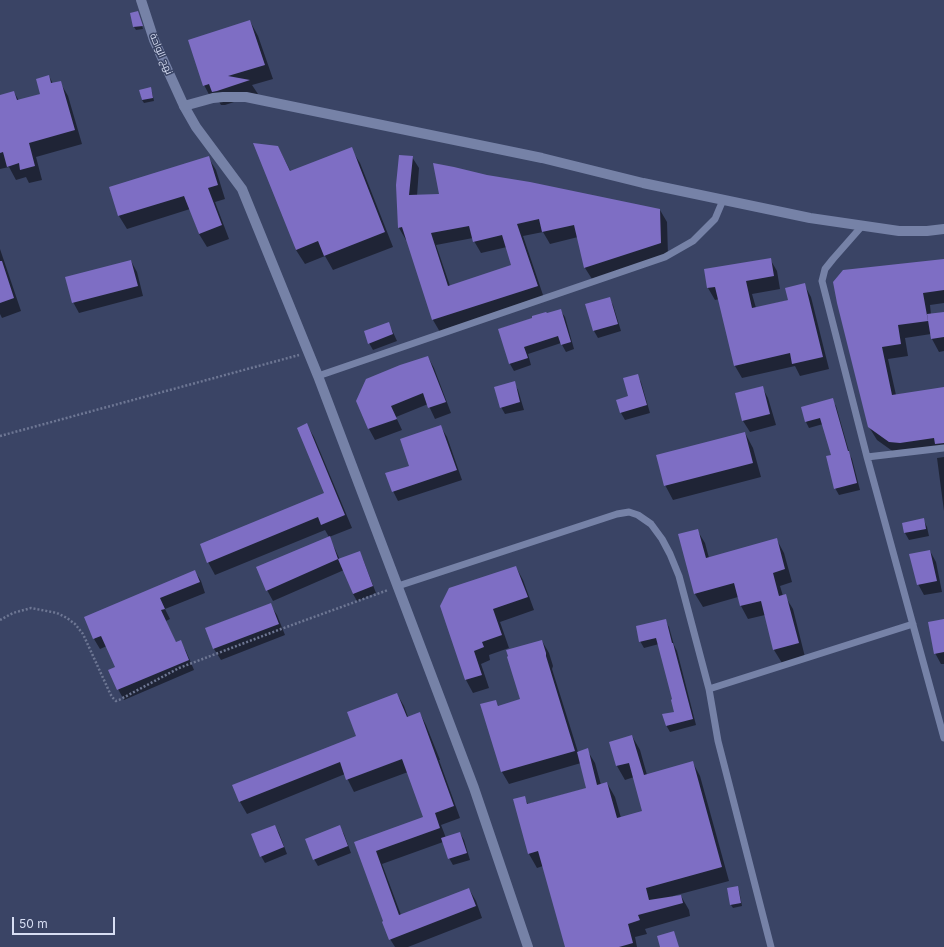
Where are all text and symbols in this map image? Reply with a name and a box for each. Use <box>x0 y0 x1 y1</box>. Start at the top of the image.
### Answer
street label: نهج الواحة <box>147 32 175 76</box>
scale bar <box>14 909 117 935</box>
text: 50 m <box>19 916 48 931</box>

